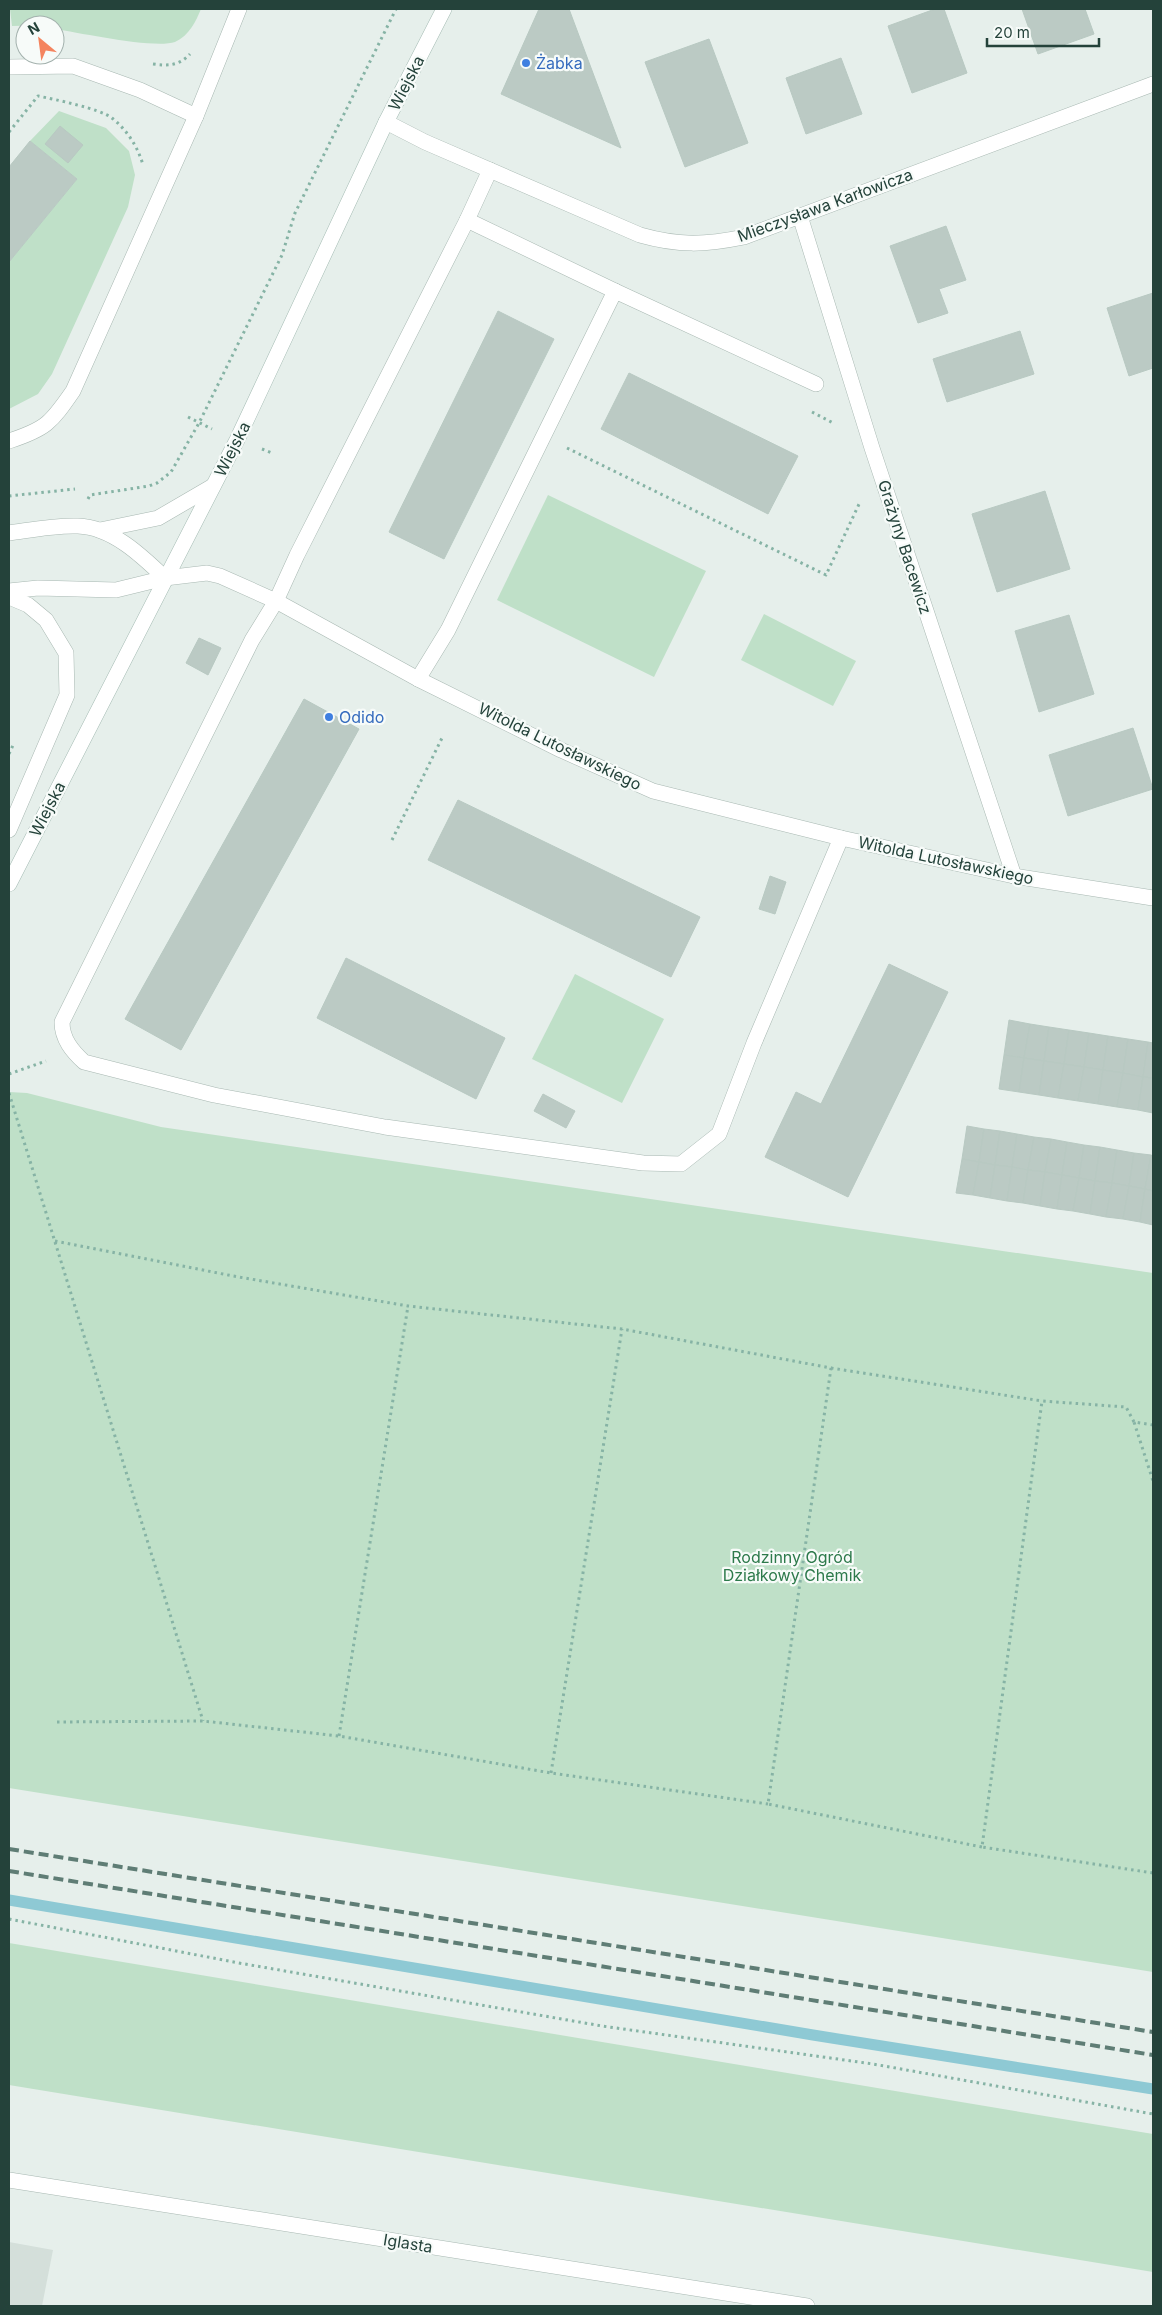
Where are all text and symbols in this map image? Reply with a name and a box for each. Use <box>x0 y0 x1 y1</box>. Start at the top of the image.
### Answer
north arrow <box>15 15 65 65</box>
scale bar <box>987 15 1100 47</box>
text: N <box>25 18 42 38</box>
text: 20 m <box>994 23 1030 42</box>
street label: Wiejska <box>384 52 428 114</box>
place label: Żabka <box>536 53 583 73</box>
marker: Żabka <box>520 57 532 69</box>
street label: Mieczysława Karłowicza <box>735 164 915 246</box>
street label: Wiejska <box>210 418 254 480</box>
street label: Grażyny Bacewicz <box>874 477 936 617</box>
street label: Witolda Lutosławskiego <box>475 698 645 794</box>
place label: Odido <box>339 707 384 727</box>
marker: Odido <box>323 711 335 723</box>
street label: Wiejska <box>25 778 69 840</box>
street label: Witolda Lutosławskiego <box>856 832 1036 888</box>
park label: Rodzinny Ogród Działkowy Chemik <box>723 1547 862 1585</box>
street label: Iglasta <box>382 2229 434 2257</box>

